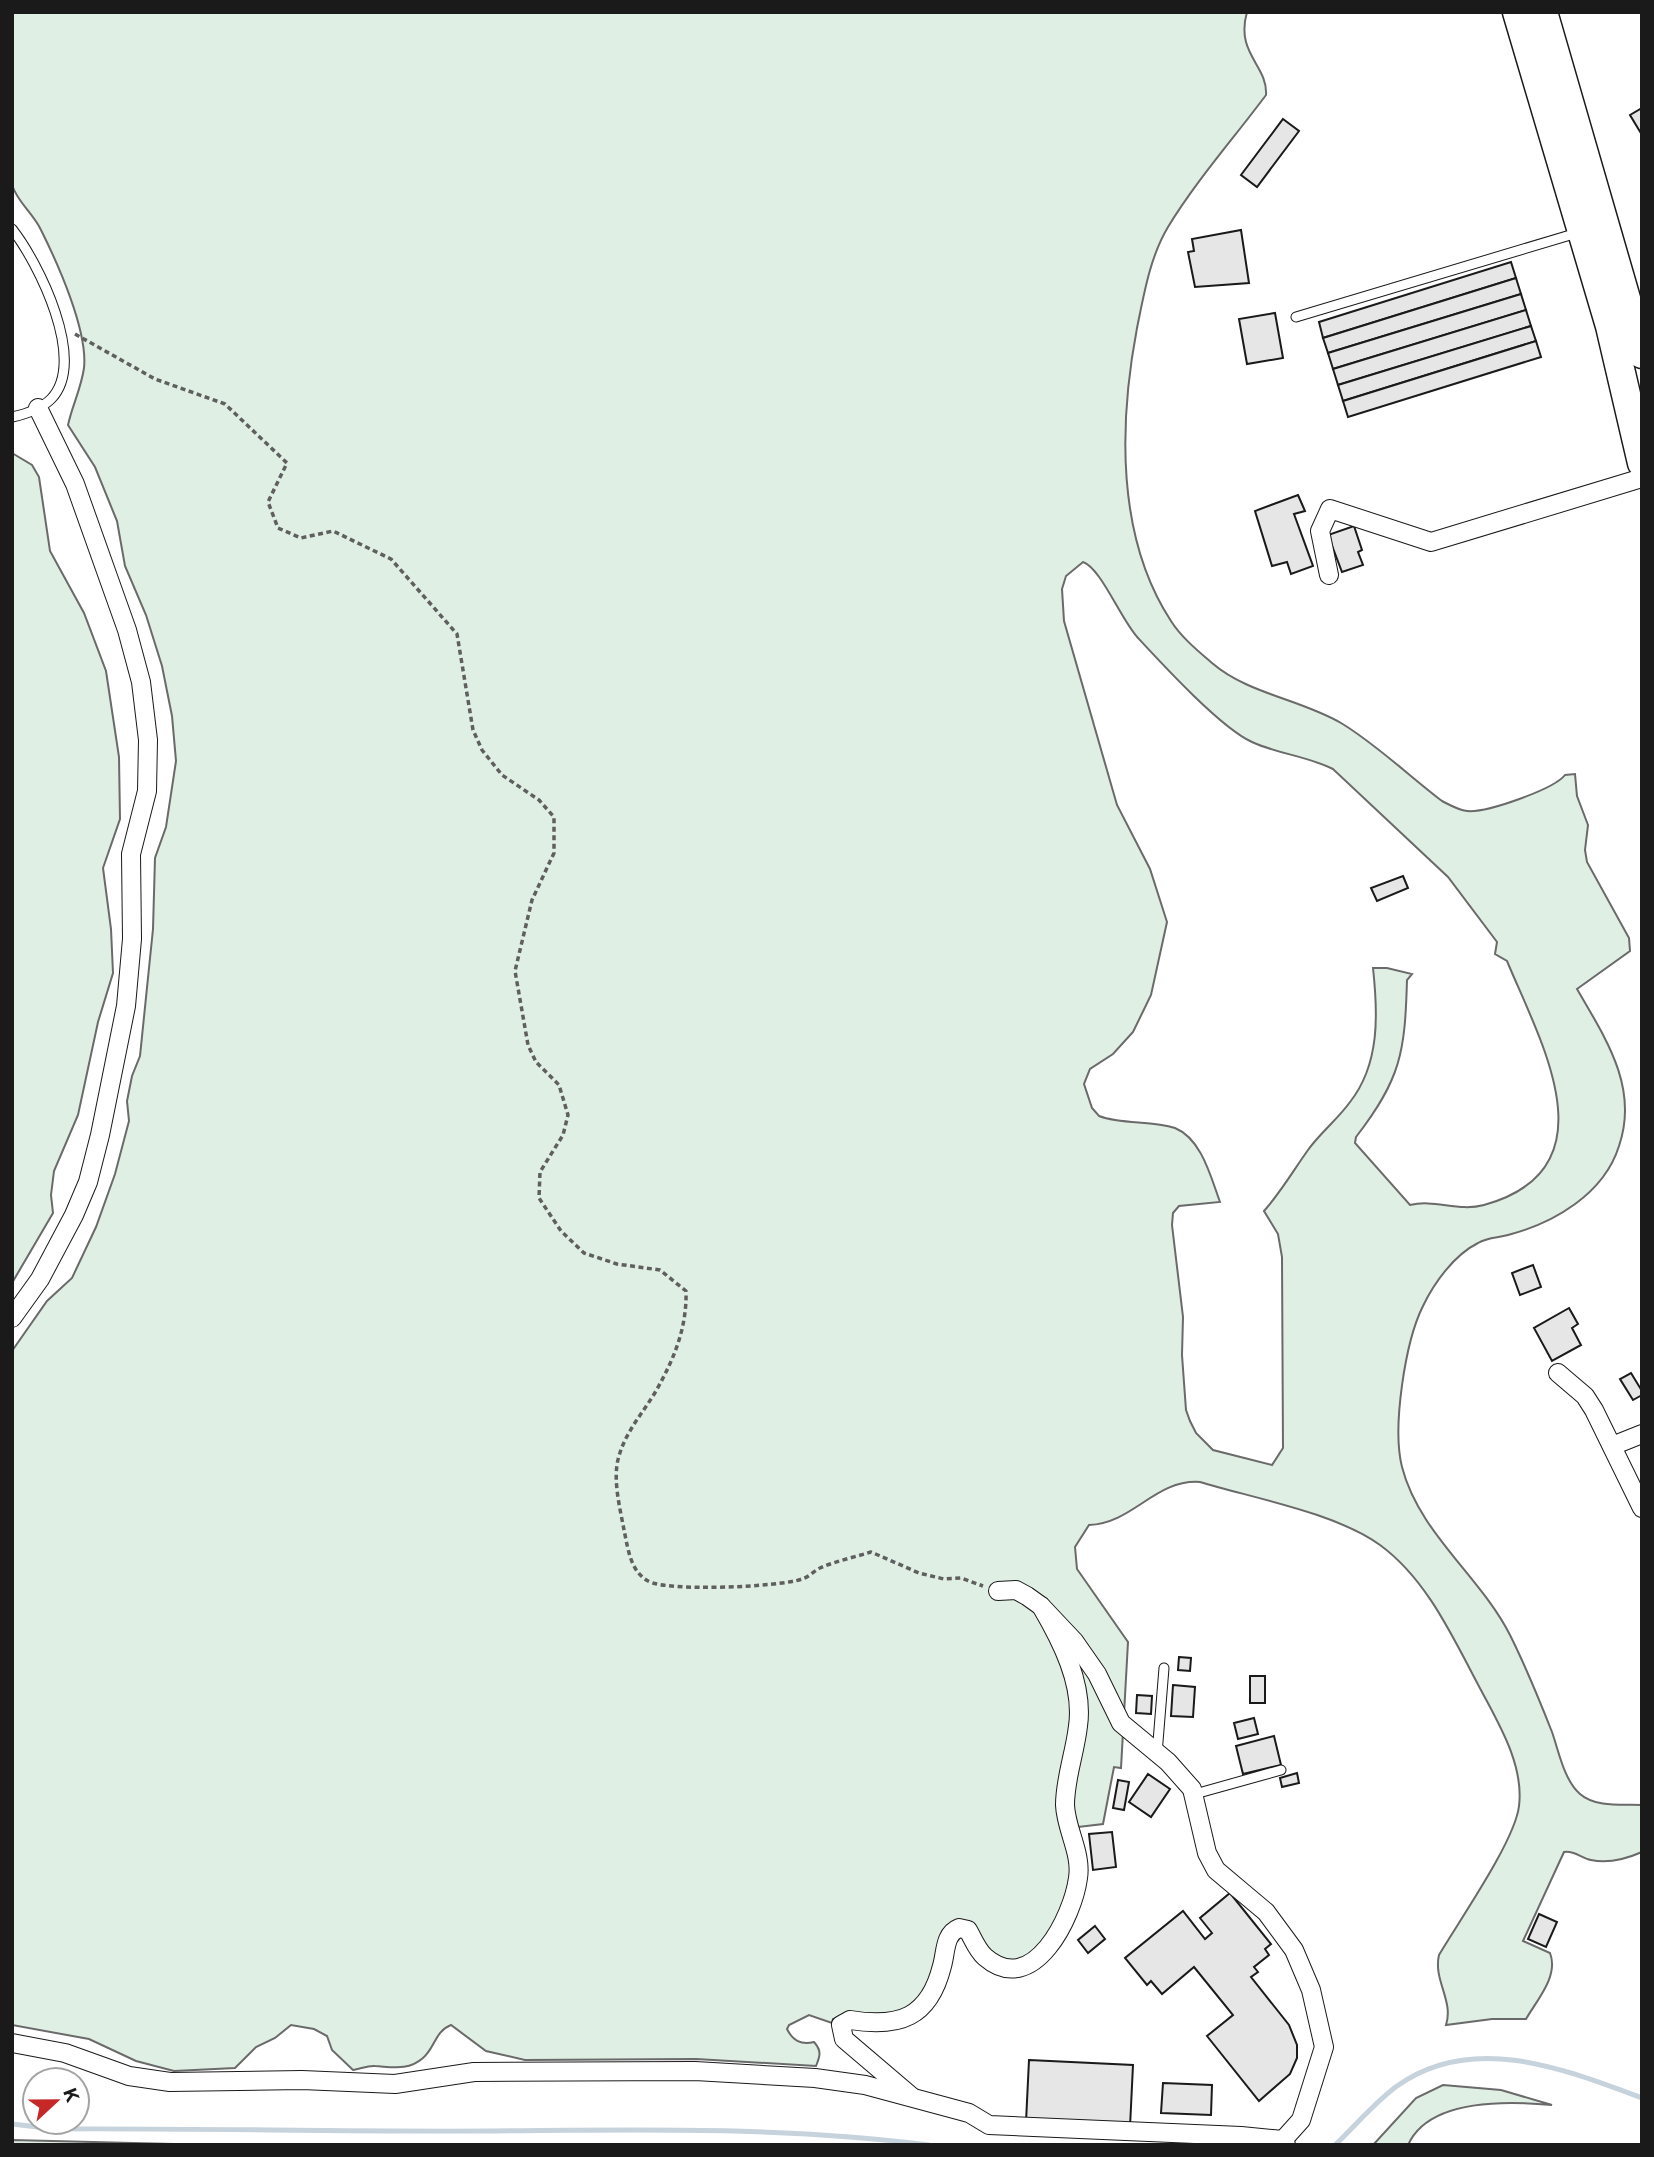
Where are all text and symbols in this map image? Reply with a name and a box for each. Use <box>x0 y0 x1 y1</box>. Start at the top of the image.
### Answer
north arrow <box>21 2066 91 2136</box>
text: K <box>58 2084 85 2105</box>

